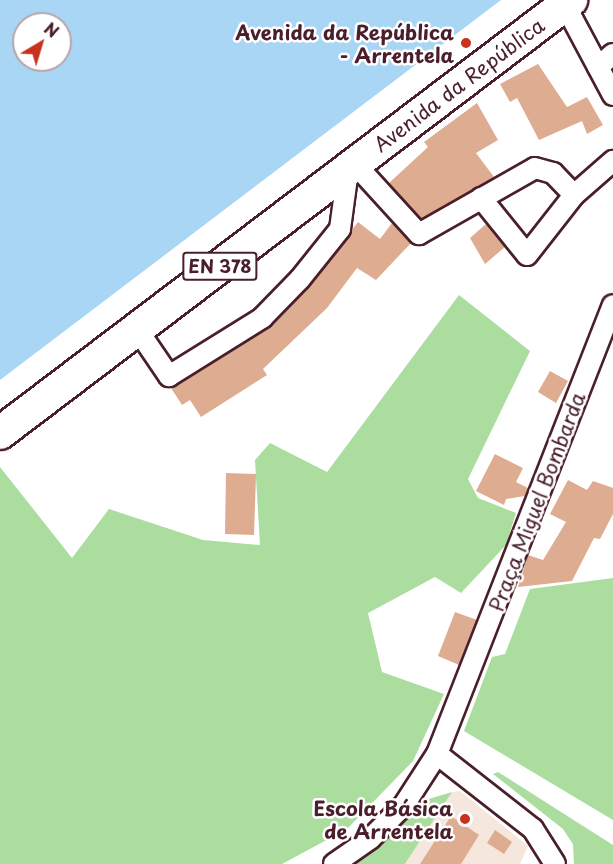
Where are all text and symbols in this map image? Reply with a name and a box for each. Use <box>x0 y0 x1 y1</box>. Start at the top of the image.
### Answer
north arrow <box>12 12 72 72</box>
street label: Avenida da República <box>369 13 549 157</box>
text: N <box>39 16 64 43</box>
place label: Avenida da República - Arrentela <box>236 20 454 67</box>
marker: Avenida da República - Arrentela <box>459 36 473 50</box>
road number: EN 378 <box>181 251 259 281</box>
street label: Praça Miguel Bombarda <box>484 389 590 615</box>
place label: Escola Básica de Arrentela <box>313 796 453 843</box>
marker: Escola Básica de Arrentela <box>458 812 472 826</box>

